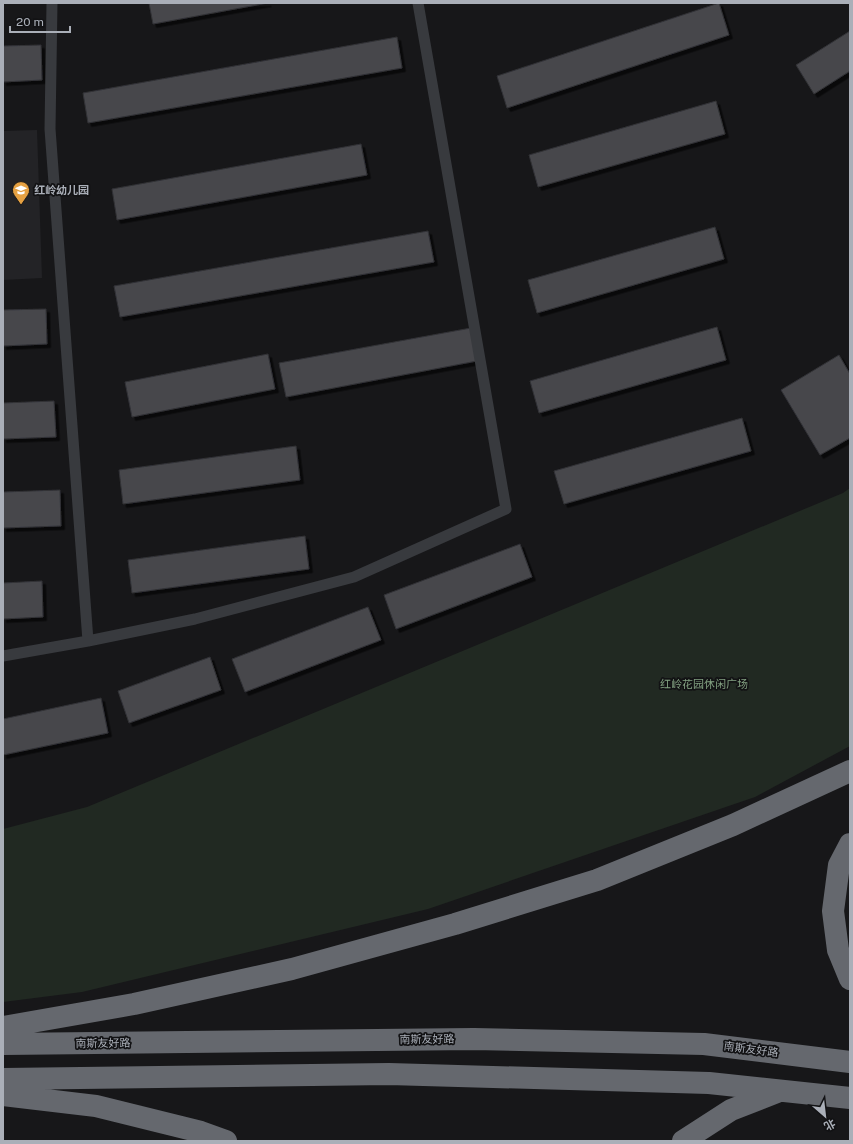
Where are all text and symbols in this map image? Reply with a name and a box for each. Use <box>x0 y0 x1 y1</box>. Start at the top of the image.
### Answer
scale bar <box>10 8 70 34</box>
text: 20 m <box>16 15 44 29</box>
school or university icon: 红岭幼儿园 <box>11 180 31 205</box>
place label: 红岭幼儿园 <box>34 184 89 196</box>
park label: 红岭花园休闲广场 <box>660 678 748 690</box>
street label: 南斯友好路 <box>399 1033 455 1045</box>
street label: 南斯友好路 <box>75 1037 131 1049</box>
street label: 南斯友好路 <box>723 1040 779 1058</box>
north arrow <box>805 1096 845 1136</box>
text: 北 <box>822 1117 837 1133</box>

